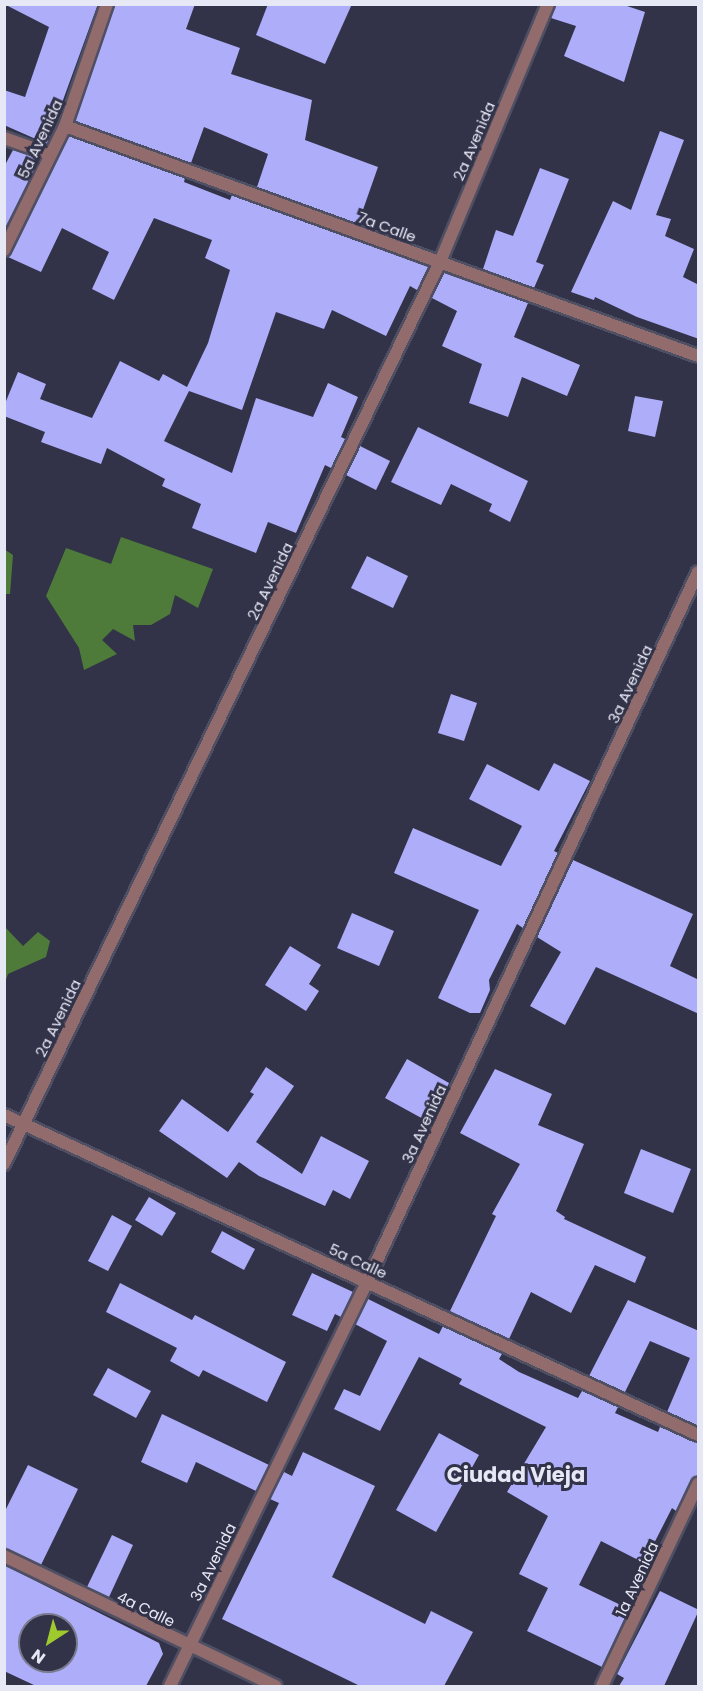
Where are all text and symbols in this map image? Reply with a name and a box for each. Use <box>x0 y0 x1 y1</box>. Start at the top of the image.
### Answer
street label: 5a Avenida <box>14 97 66 181</box>
street label: 2a Avenida <box>449 99 499 183</box>
street label: 7a Calle <box>355 208 419 246</box>
street label: 2a Avenida <box>243 539 297 623</box>
street label: 3a Avenida <box>604 642 656 726</box>
street label: 2a Avenida <box>31 976 85 1060</box>
street label: 3a Avenida <box>398 1082 450 1166</box>
street label: 5a Calle <box>326 1240 390 1282</box>
district label: Ciudad Vieja <box>447 1462 585 1488</box>
street label: 3a Avenida <box>186 1520 240 1604</box>
street label: 1a Avenida <box>612 1539 662 1619</box>
street label: 4a Calle <box>114 1587 178 1631</box>
north arrow <box>18 1613 78 1673</box>
text: N <box>27 1644 50 1669</box>

